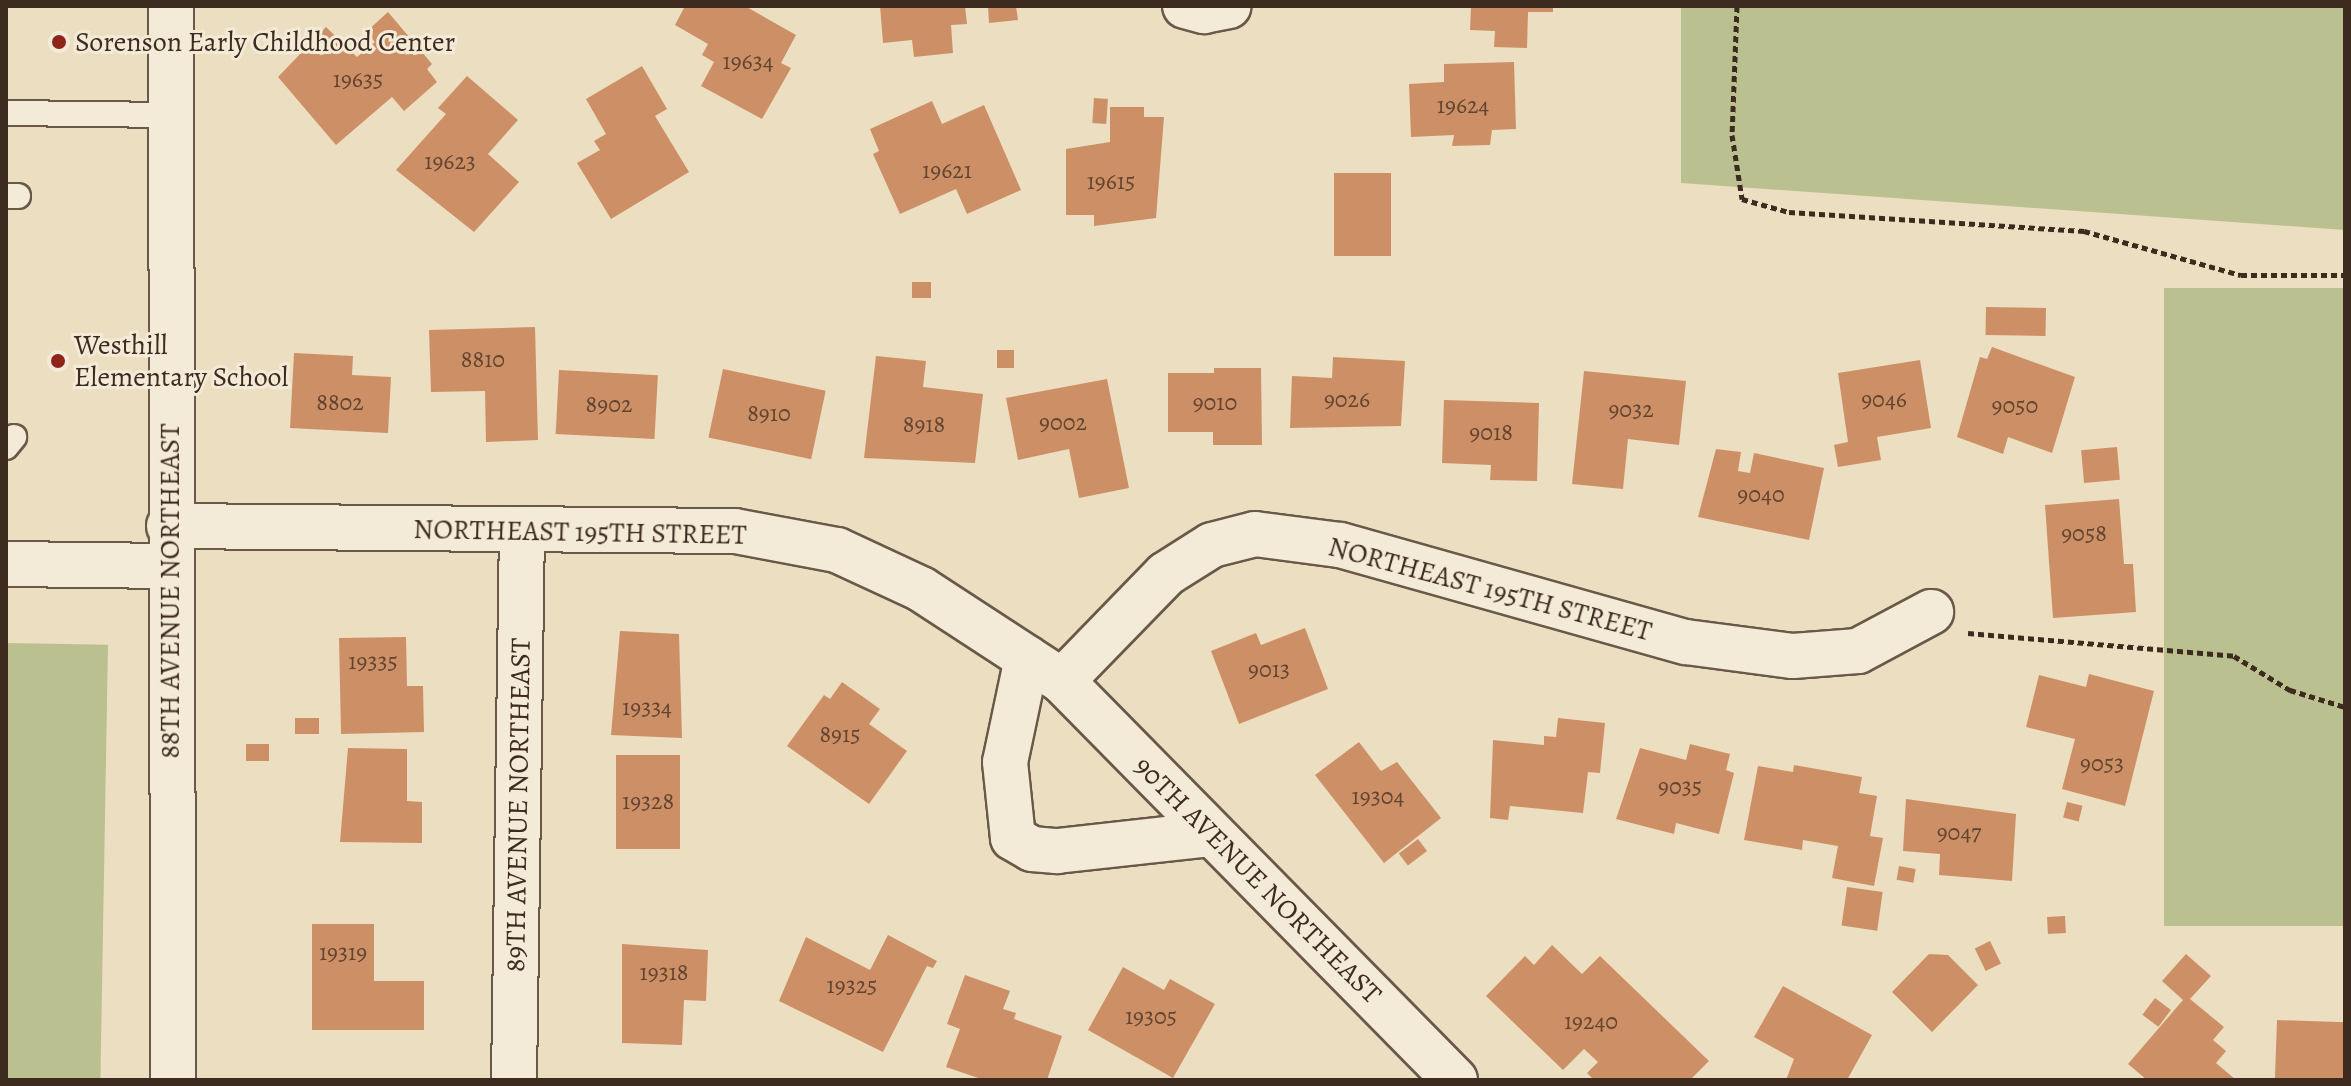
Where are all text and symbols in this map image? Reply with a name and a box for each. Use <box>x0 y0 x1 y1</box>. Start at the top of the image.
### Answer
place label: Sorenson Early Childhood Center <box>75 25 455 59</box>
marker: Sorenson Early Childhood Center <box>50 33 68 51</box>
house number: 19634 <box>722 48 774 76</box>
house number: 19635 <box>333 66 383 94</box>
house number: 19624 <box>1437 92 1489 120</box>
house number: 19623 <box>424 148 476 176</box>
house number: 19621 <box>922 157 972 185</box>
house number: 19615 <box>1087 168 1135 196</box>
place label: Westhill Elementary School <box>74 328 288 394</box>
house number: 8810 <box>461 346 505 374</box>
marker: Westhill Elementary School <box>49 352 67 370</box>
house number: 9026 <box>1324 386 1370 414</box>
house number: 9046 <box>1861 386 1907 414</box>
house number: 8802 <box>316 389 364 417</box>
house number: 9010 <box>1193 389 1237 417</box>
house number: 8902 <box>586 391 632 419</box>
house number: 9050 <box>1992 392 2038 420</box>
house number: 9032 <box>1608 396 1654 424</box>
house number: 8910 <box>747 400 791 428</box>
house number: 9002 <box>1039 409 1087 437</box>
house number: 8918 <box>903 411 945 439</box>
house number: 9018 <box>1469 419 1513 447</box>
street label: 88TH AVENUE NORTHEAST <box>153 423 187 759</box>
house number: 9040 <box>1737 481 1785 509</box>
street label: NORTHEAST 195TH STREET <box>413 512 747 552</box>
house number: 9058 <box>2061 520 2107 548</box>
street label: NORTHEAST 195TH STREET <box>1325 530 1655 648</box>
street label: 89TH AVENUE NORTHEAST <box>498 638 538 972</box>
house number: 19335 <box>348 648 398 676</box>
house number: 9013 <box>1248 656 1290 684</box>
house number: 19334 <box>622 694 672 722</box>
house number: 8915 <box>819 721 861 749</box>
street label: 90TH AVENUE NORTHEAST <box>1127 749 1389 1011</box>
house number: 9053 <box>2080 750 2124 778</box>
house number: 9035 <box>1658 773 1702 801</box>
house number: 19304 <box>1352 783 1404 811</box>
house number: 19328 <box>622 788 674 816</box>
house number: 9047 <box>1937 819 1981 847</box>
house number: 19319 <box>319 939 367 967</box>
house number: 19318 <box>640 959 688 987</box>
house number: 19325 <box>827 972 877 1000</box>
house number: 19305 <box>1125 1003 1177 1031</box>
house number: 19240 <box>1564 1008 1618 1036</box>

